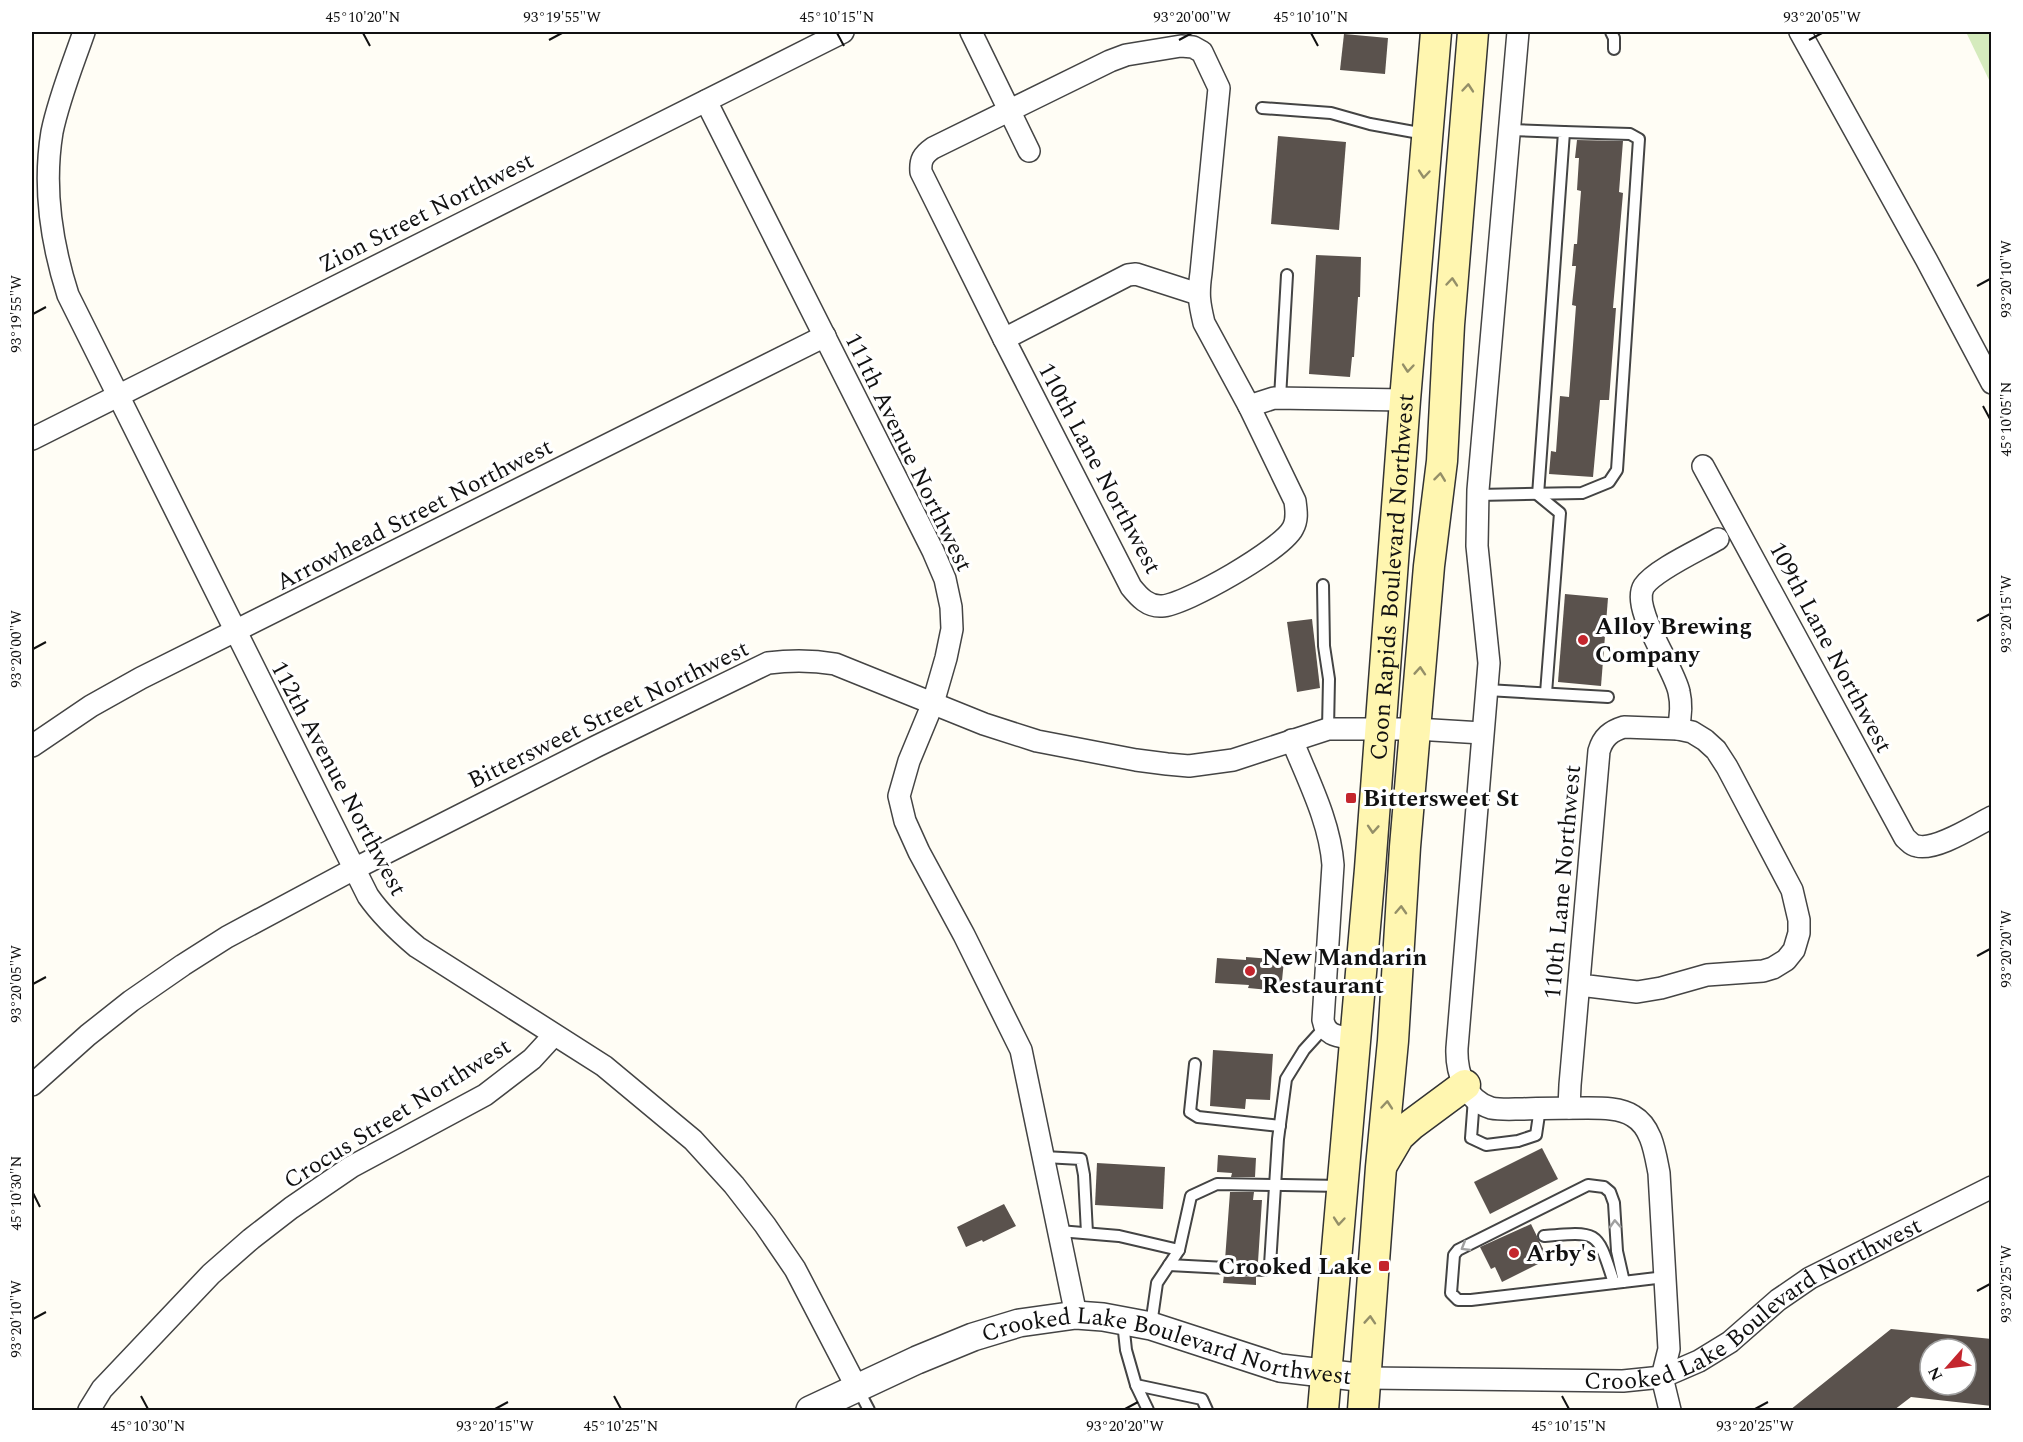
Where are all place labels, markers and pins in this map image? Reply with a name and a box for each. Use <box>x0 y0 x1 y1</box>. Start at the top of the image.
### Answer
place label: Alloy Brewing Company <box>1595 609 1752 673</box>
marker: Alloy Brewing Company <box>1576 633 1590 647</box>
place label: Bittersweet St <box>1363 781 1519 817</box>
marker: Bittersweet St <box>1344 791 1358 805</box>
place label: New Mandarin Restaurant <box>1262 940 1428 1004</box>
marker: New Mandarin Restaurant <box>1243 964 1257 978</box>
place label: Arby's <box>1526 1236 1597 1272</box>
marker: Arby's <box>1507 1246 1521 1260</box>
place label: Crooked Lake <box>1218 1249 1372 1285</box>
marker: Crooked Lake <box>1377 1259 1391 1273</box>

